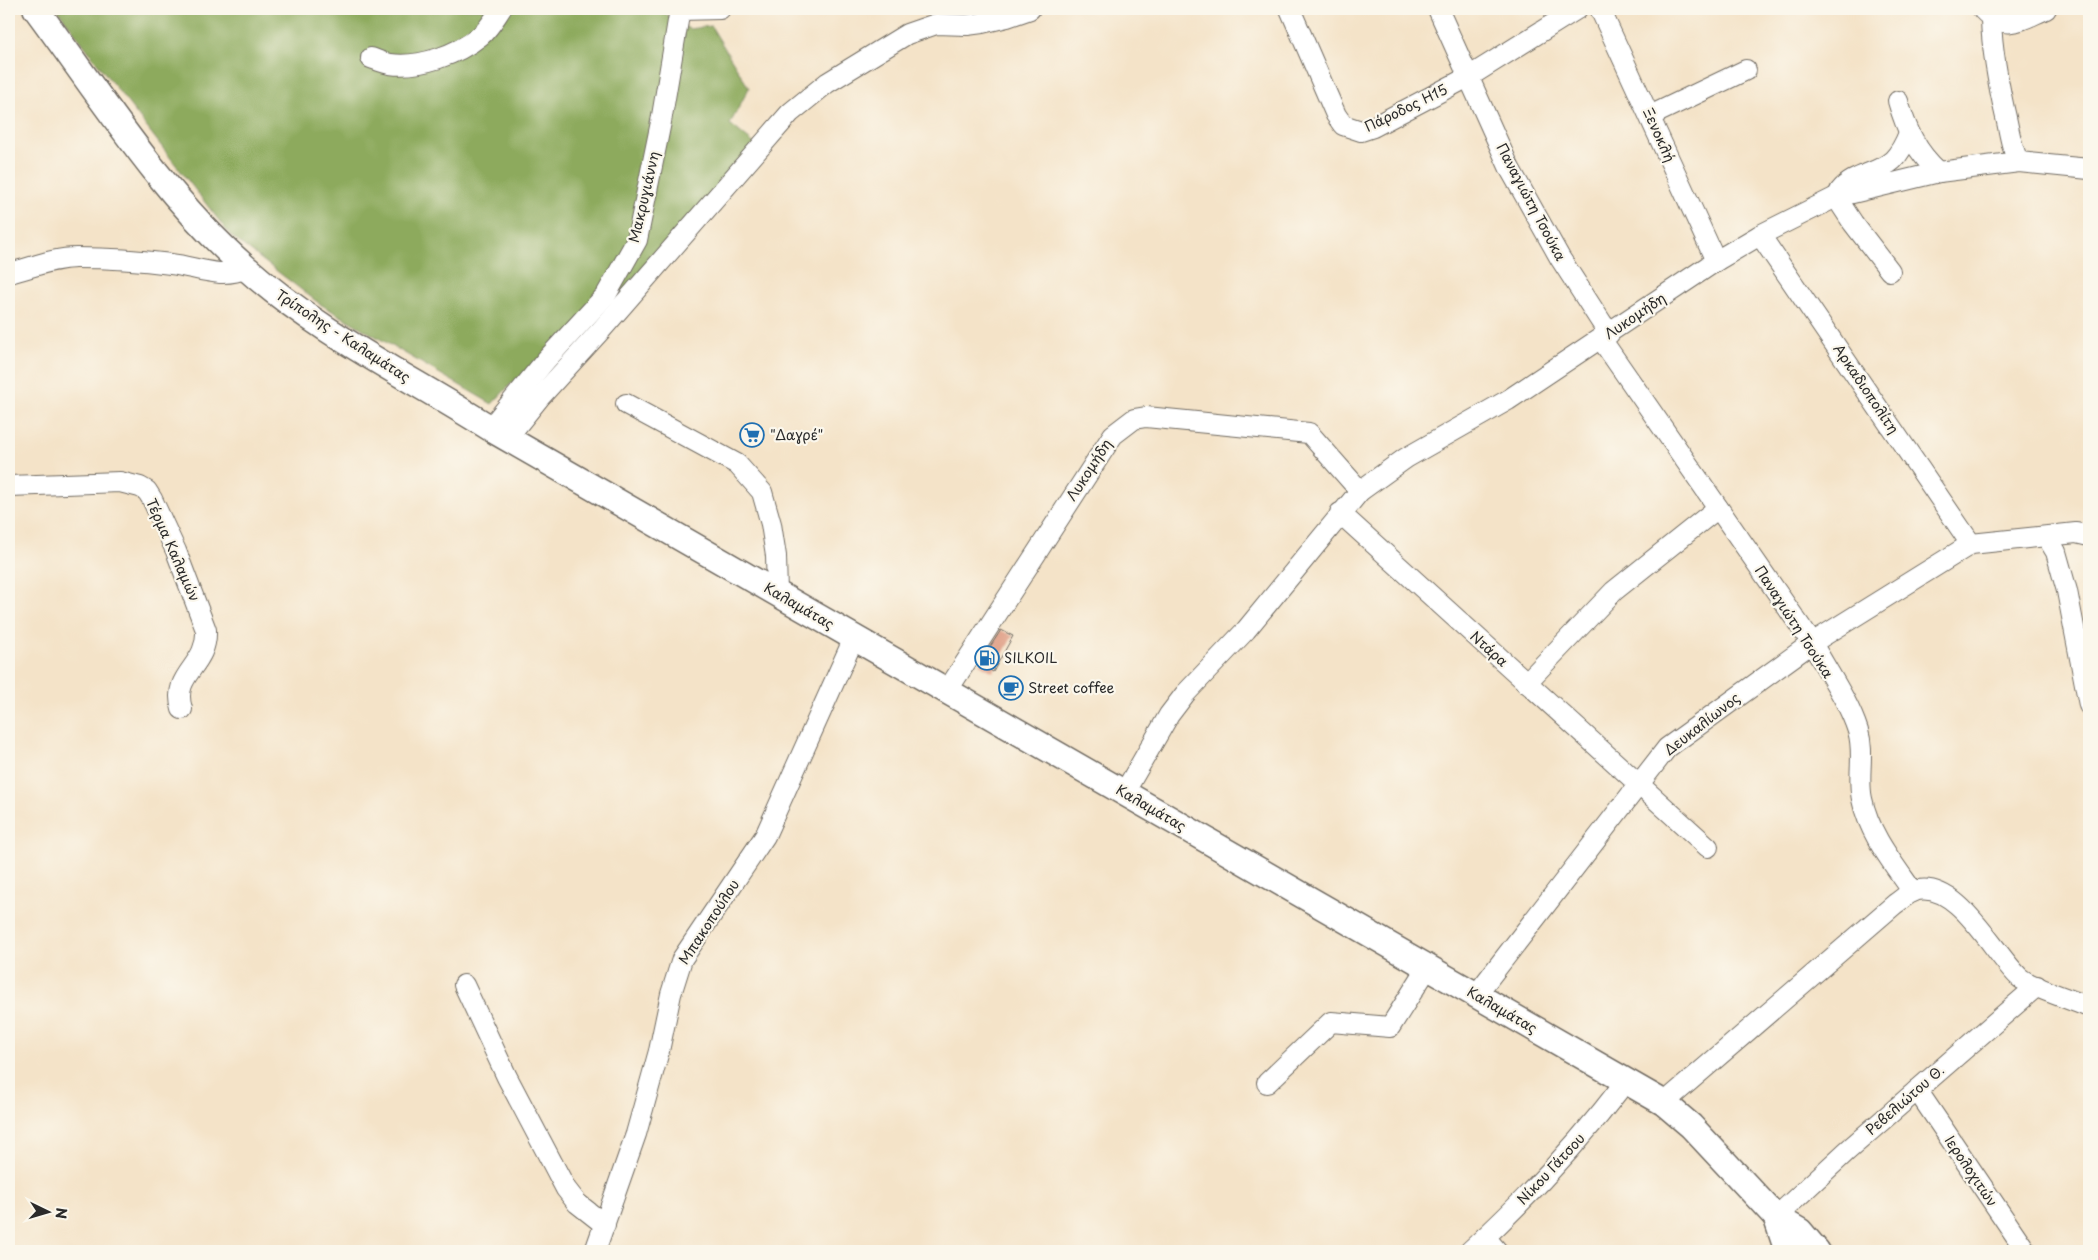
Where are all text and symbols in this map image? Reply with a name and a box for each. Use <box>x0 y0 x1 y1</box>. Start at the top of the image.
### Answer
street label: Πάροδος Η15 <box>1361 78 1451 137</box>
street label: Ξενοκλή <box>1638 104 1681 165</box>
street label: Παναγιώτη Τσούκα <box>1492 139 1571 264</box>
street label: Μακρυγιάννη <box>623 149 664 245</box>
street label: Τρίπολης - Καλαμάτας <box>272 284 415 387</box>
street label: Λυκομήδη <box>1600 287 1670 344</box>
street label: Αρκαδιοπολίτη <box>1829 340 1904 438</box>
supermarket icon: "Δαγρέ" <box>739 422 765 448</box>
place label: "Δαγρέ" <box>770 424 823 445</box>
street label: Λυκομήδη <box>1061 435 1116 505</box>
street label: Τέρμα Καλαμών <box>141 495 206 605</box>
street label: Παναγιώτη Τσούκα <box>1750 561 1839 682</box>
street label: Καλαμάτας <box>760 577 838 634</box>
street label: Ντάρα <box>1466 626 1513 671</box>
fuel station icon: SILKOIL <box>974 645 1000 671</box>
place label: SILKOIL <box>1004 647 1057 668</box>
cafe icon: Street coffee <box>998 675 1024 701</box>
place label: Street coffee <box>1028 677 1115 698</box>
street label: Δευκαλίωνος <box>1659 687 1744 760</box>
street label: Καλαμάτας <box>1112 779 1190 836</box>
street label: Μπακοπούλου <box>673 875 744 968</box>
street label: Καλαμάτας <box>1463 981 1541 1038</box>
street label: Ρεβελιώτου Θ. <box>1861 1060 1948 1140</box>
street label: Νίκου Γάτσου <box>1512 1128 1589 1209</box>
street label: Ιερολοχιτών <box>1940 1131 2003 1211</box>
north arrow <box>22 1188 72 1238</box>
text: N <box>51 1207 72 1220</box>

